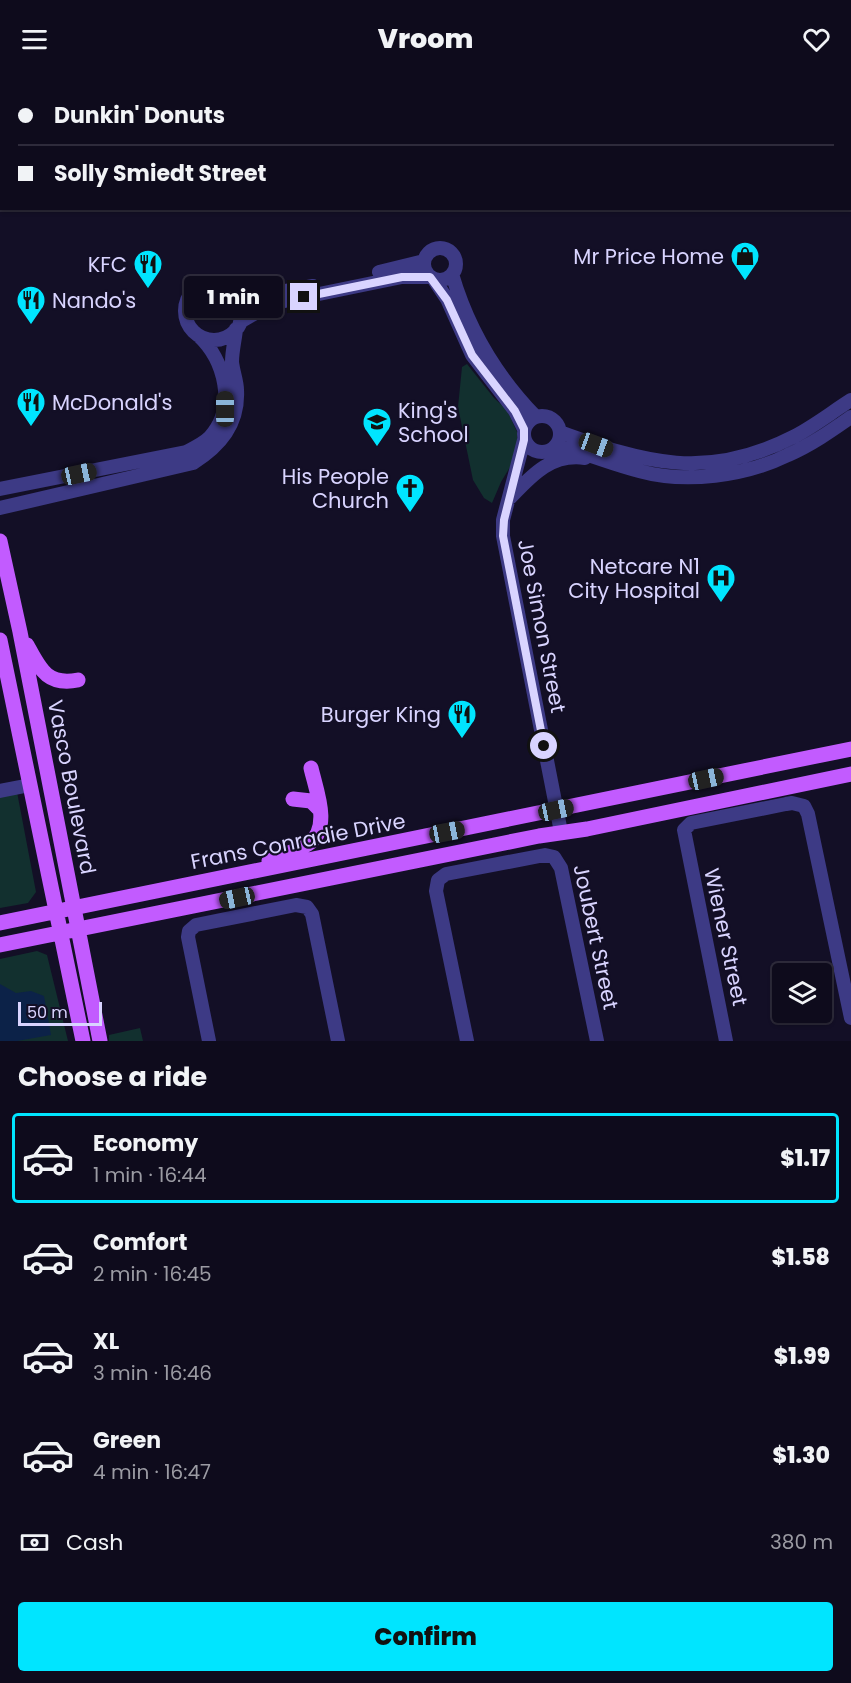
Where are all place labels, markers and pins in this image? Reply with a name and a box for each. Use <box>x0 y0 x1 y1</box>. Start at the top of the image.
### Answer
shop icon: Mr Price Home <box>729 240 761 282</box>
place label: Mr Price Home <box>573 242 724 271</box>
restaurant icon: KFC <box>132 248 164 290</box>
place label: KFC <box>88 250 127 279</box>
restaurant icon: Nando's <box>15 284 47 326</box>
place label: Nando's <box>52 286 136 315</box>
restaurant icon: McDonald's <box>15 386 47 428</box>
place label: McDonald's <box>52 388 172 417</box>
place label: King's School <box>398 396 469 449</box>
school or university icon: King's School <box>361 406 393 448</box>
place label: His People Church <box>282 462 389 515</box>
church icon: His People Church <box>394 472 426 514</box>
place label: Netcare N1 City Hospital <box>568 552 700 605</box>
hospital icon: Netcare N1 City Hospital <box>705 562 737 604</box>
restaurant icon: Burger King <box>446 698 478 740</box>
place label: Burger King <box>321 700 441 729</box>

